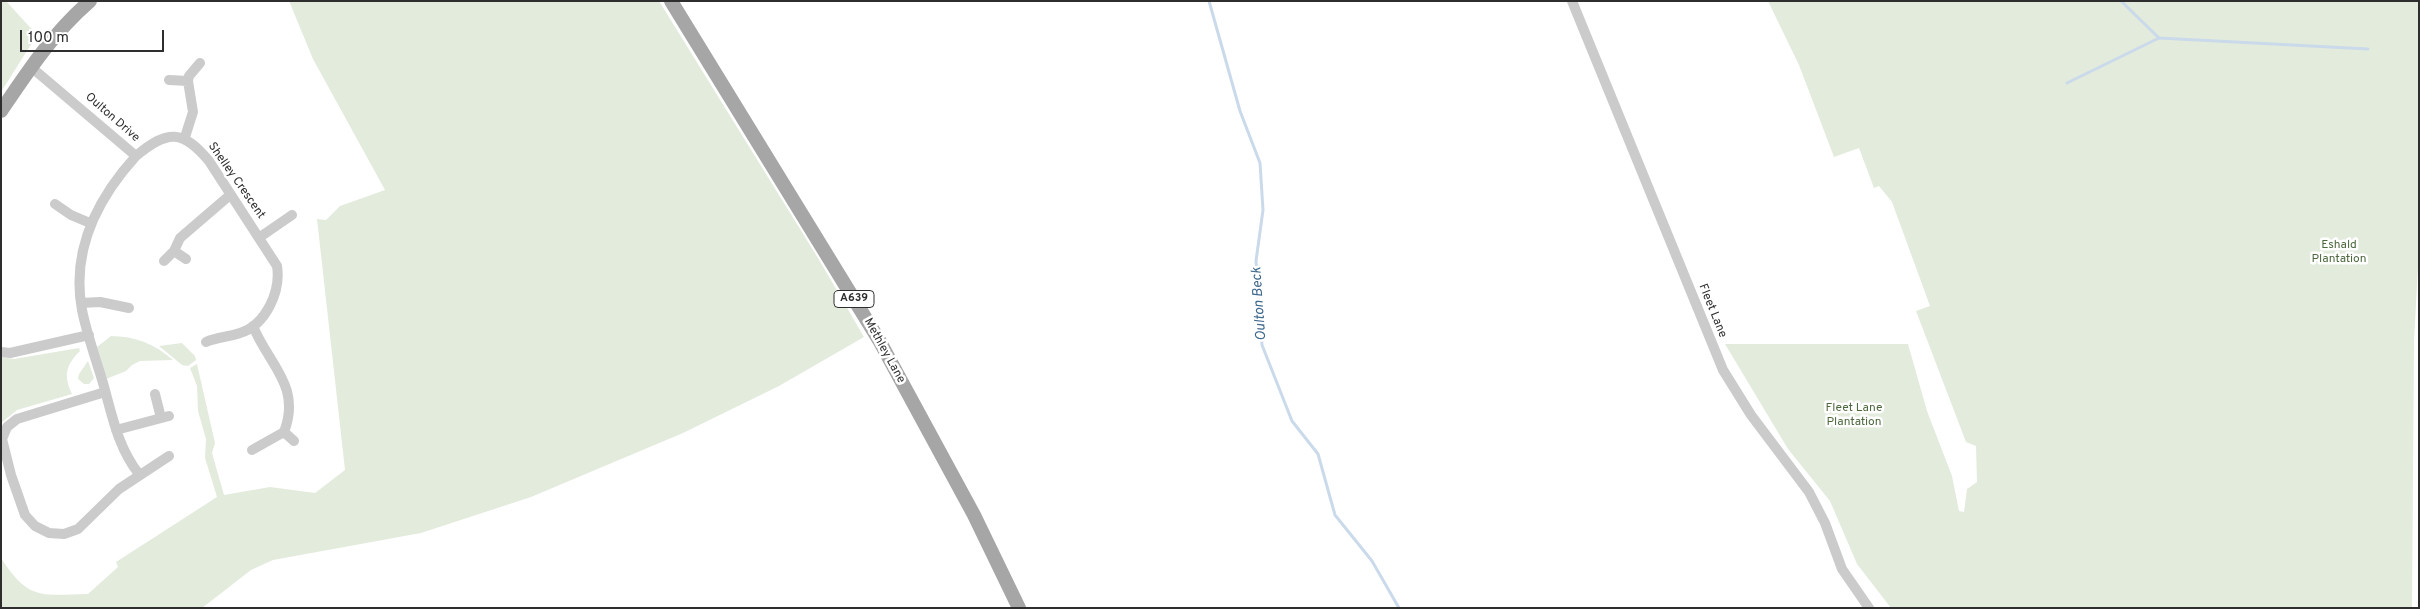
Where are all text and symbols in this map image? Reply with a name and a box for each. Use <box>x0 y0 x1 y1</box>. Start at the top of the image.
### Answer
scale bar <box>22 20 166 52</box>
text: 100 m <box>28 29 69 48</box>
street label: Oulton Drive <box>82 90 142 146</box>
street label: Shelley Crescent <box>204 140 268 222</box>
park label: Eshald Plantation <box>2311 239 2367 267</box>
water label: Oulton Beck <box>1249 267 1271 341</box>
street label: Fleet Lane <box>1695 282 1729 340</box>
road number: A639 <box>834 290 874 308</box>
street label: Methley Lane <box>860 316 908 386</box>
park label: Fleet Lane Plantation <box>1826 402 1882 430</box>

